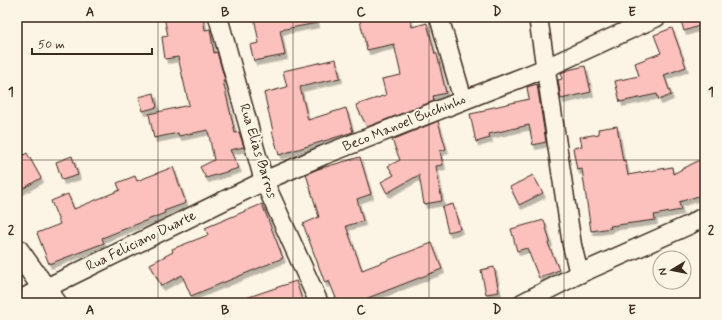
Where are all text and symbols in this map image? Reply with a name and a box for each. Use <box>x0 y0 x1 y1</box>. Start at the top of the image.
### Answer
text: A <box>86 4 94 21</box>
text: B <box>221 4 230 21</box>
text: C <box>356 4 366 21</box>
text: D <box>493 4 502 21</box>
text: E <box>628 4 636 21</box>
scale bar <box>32 30 152 56</box>
text: 50 m <box>38 37 65 53</box>
text: 1 <box>8 84 14 101</box>
text: 1 <box>708 84 714 101</box>
street label: Beco Manoel Buchinho <box>340 90 468 156</box>
street label: Rua Elias Barros <box>235 102 281 200</box>
street label: Rua Feliciano Duarte <box>83 206 199 275</box>
text: 2 <box>8 222 15 239</box>
text: 2 <box>708 222 715 239</box>
north arrow <box>652 250 692 290</box>
text: N <box>656 267 671 276</box>
text: A <box>86 302 94 319</box>
text: B <box>221 302 230 319</box>
text: C <box>356 302 366 319</box>
text: D <box>493 302 502 319</box>
text: E <box>628 302 636 319</box>

